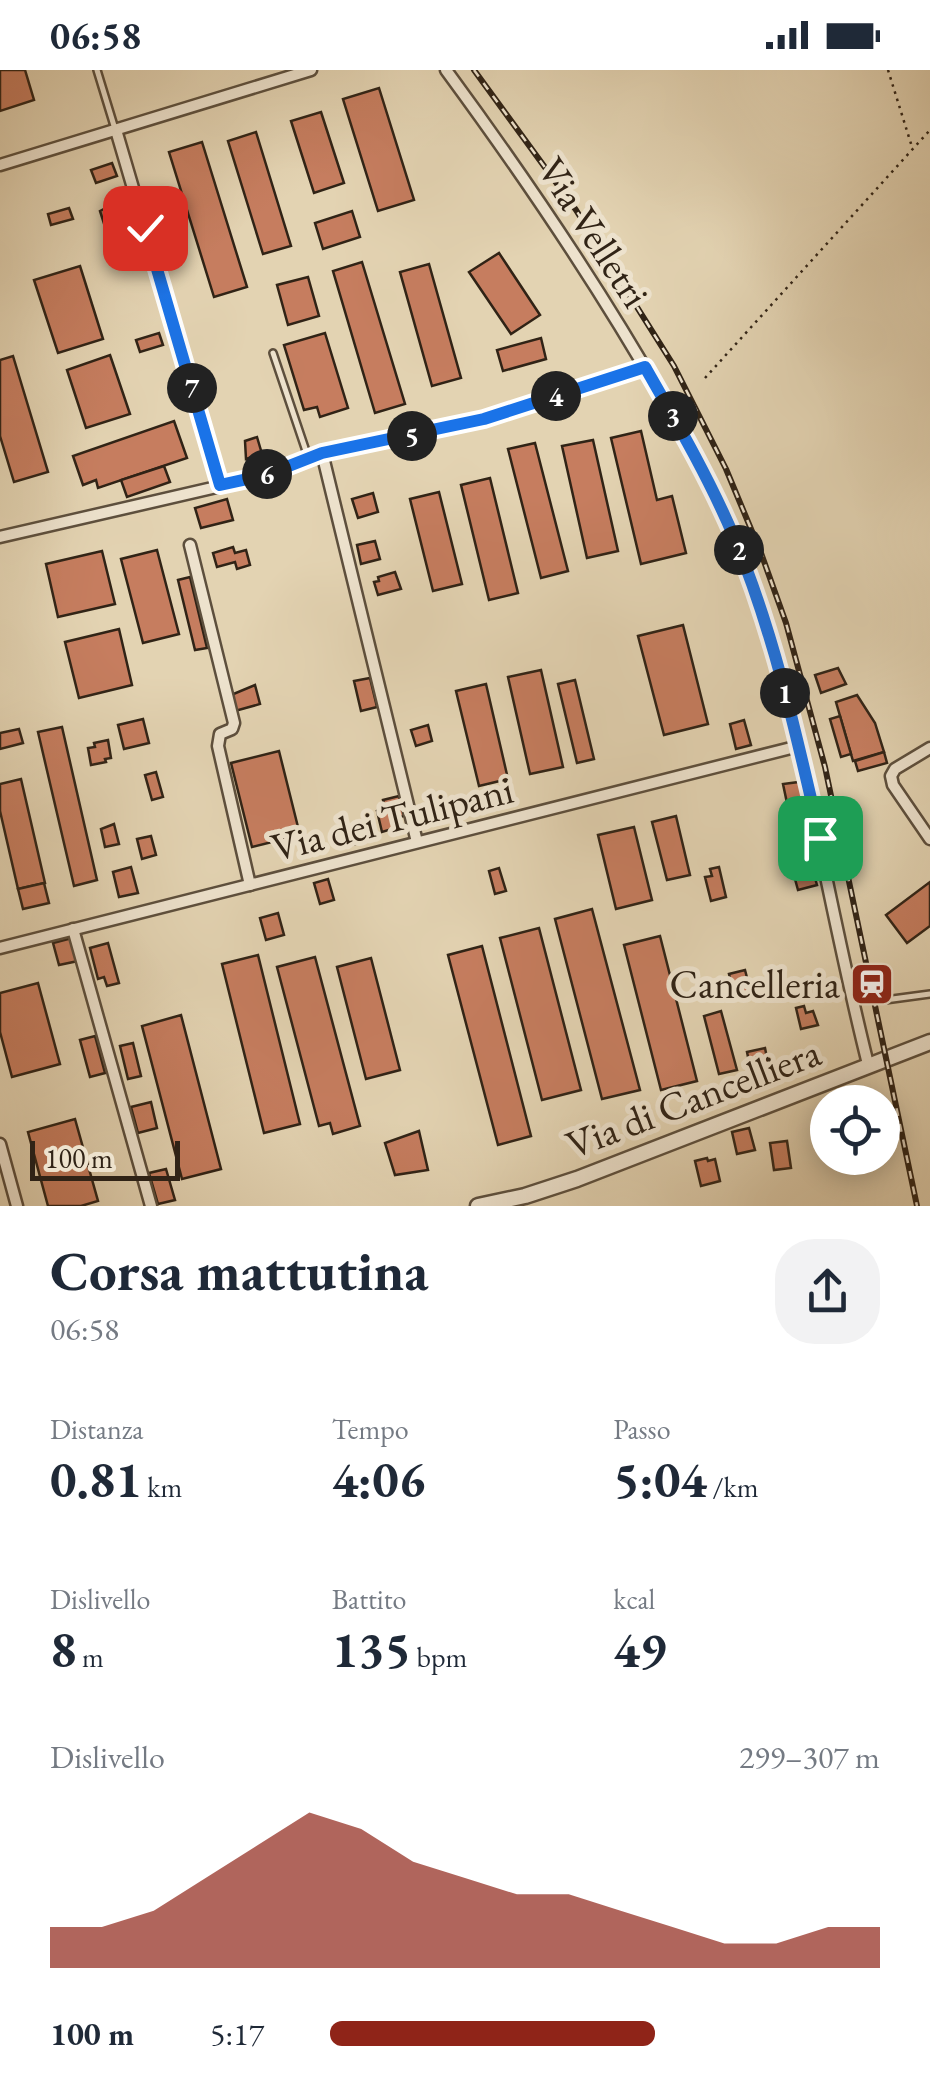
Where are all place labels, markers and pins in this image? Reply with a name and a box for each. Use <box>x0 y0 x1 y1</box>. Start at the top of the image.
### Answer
pin <box>103 186 188 271</box>
pin: 7 <box>167 363 217 413</box>
pin: 4 <box>531 371 581 421</box>
pin: 3 <box>648 391 698 441</box>
pin: 5 <box>387 411 437 461</box>
pin: 6 <box>242 449 292 499</box>
pin: 2 <box>714 525 764 575</box>
pin: 1 <box>760 668 810 718</box>
pin <box>778 796 863 881</box>
place label: Cancelleria <box>670 958 840 1010</box>
station icon: Cancelleria <box>849 961 895 1007</box>

